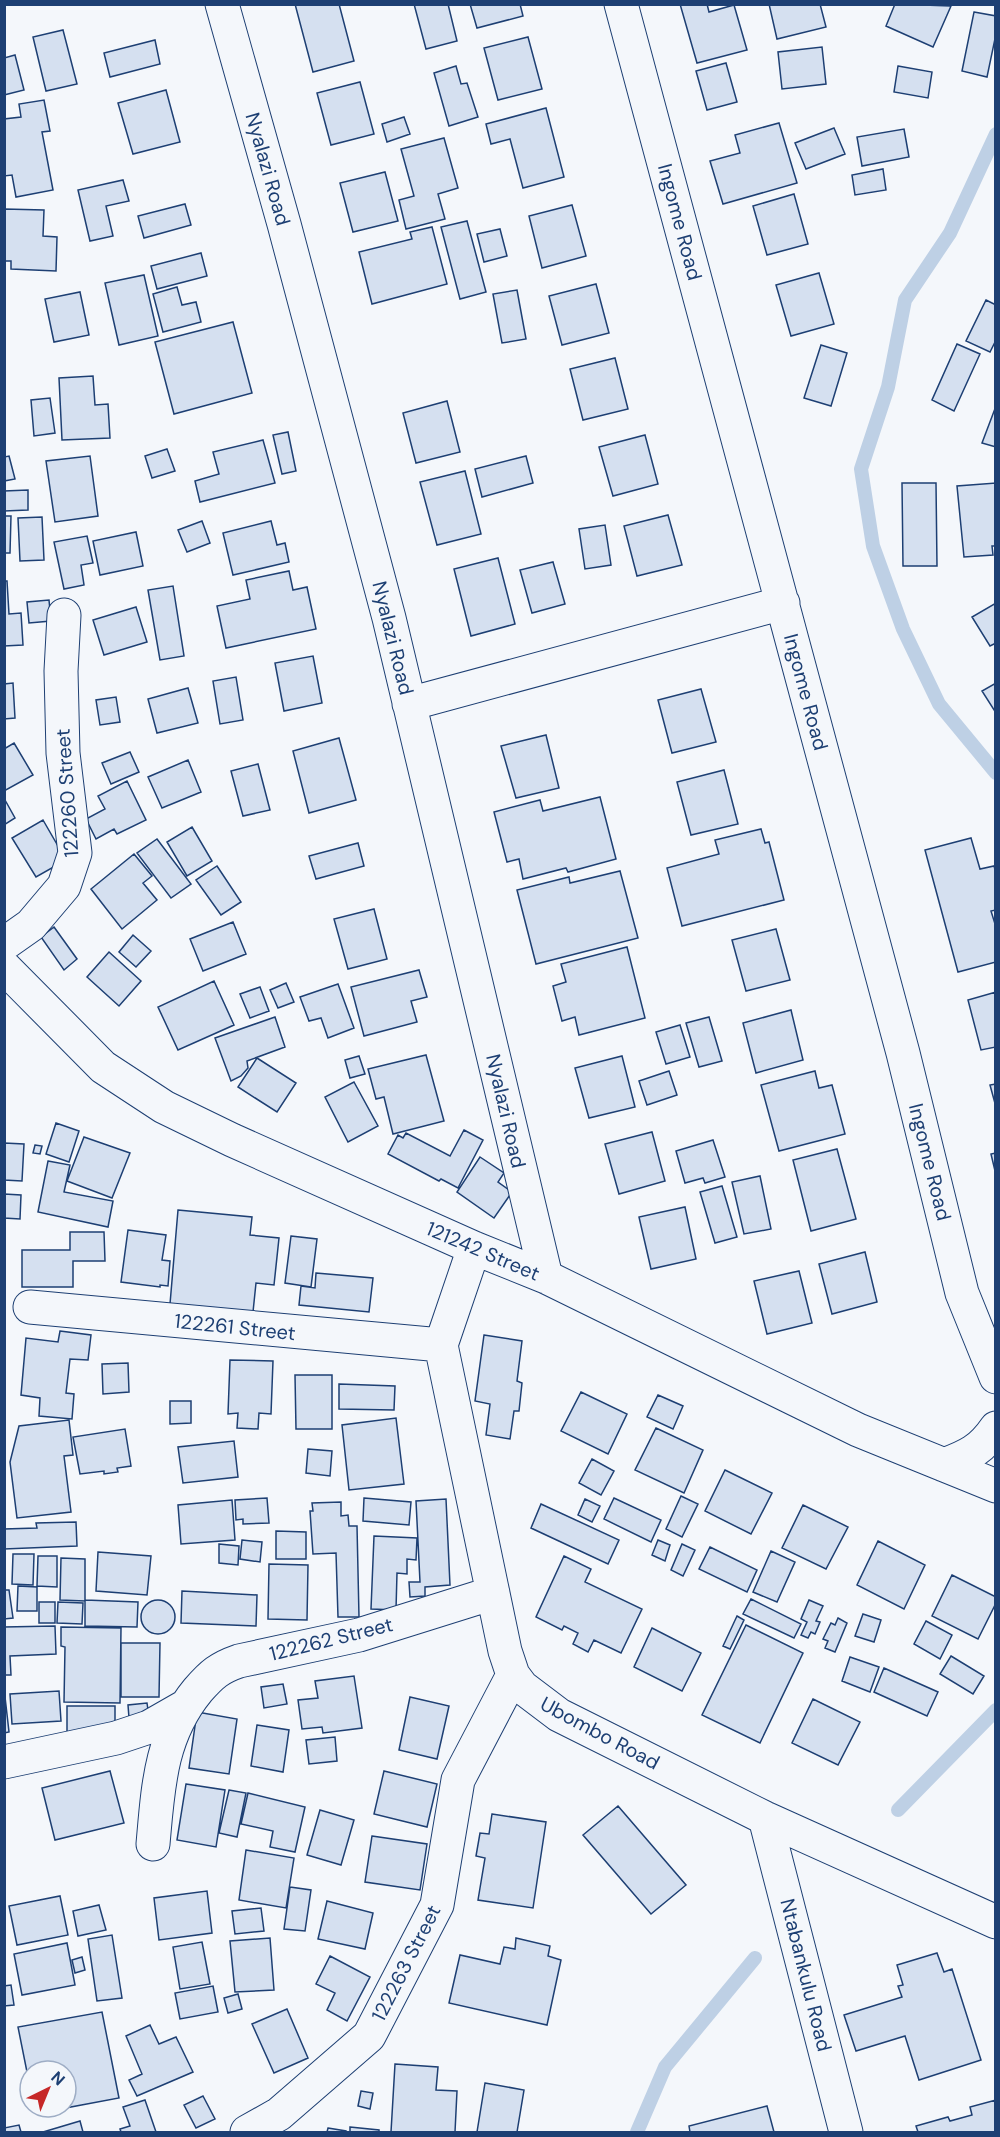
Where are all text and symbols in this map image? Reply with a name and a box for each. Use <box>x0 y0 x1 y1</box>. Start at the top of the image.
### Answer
street label: Nyalazi Road <box>239 109 297 229</box>
street label: Ingome Road <box>652 161 708 283</box>
street label: Nyalazi Road <box>366 578 420 698</box>
street label: Ingome Road <box>778 631 834 753</box>
street label: 122260 Street <box>50 728 84 858</box>
street label: Nyalazi Road <box>480 1051 532 1171</box>
street label: Ingome Road <box>903 1101 957 1223</box>
street label: 121242 Street <box>422 1215 544 1287</box>
street label: 122261 Street <box>173 1308 297 1346</box>
street label: 122262 Street <box>267 1611 396 1667</box>
street label: Ubombo Road <box>536 1691 664 1775</box>
street label: Ntabankulu Road <box>774 1896 838 2054</box>
street label: 122263 Street <box>366 1900 447 2026</box>
north arrow <box>18 2059 78 2119</box>
text: N <box>46 2067 69 2090</box>

